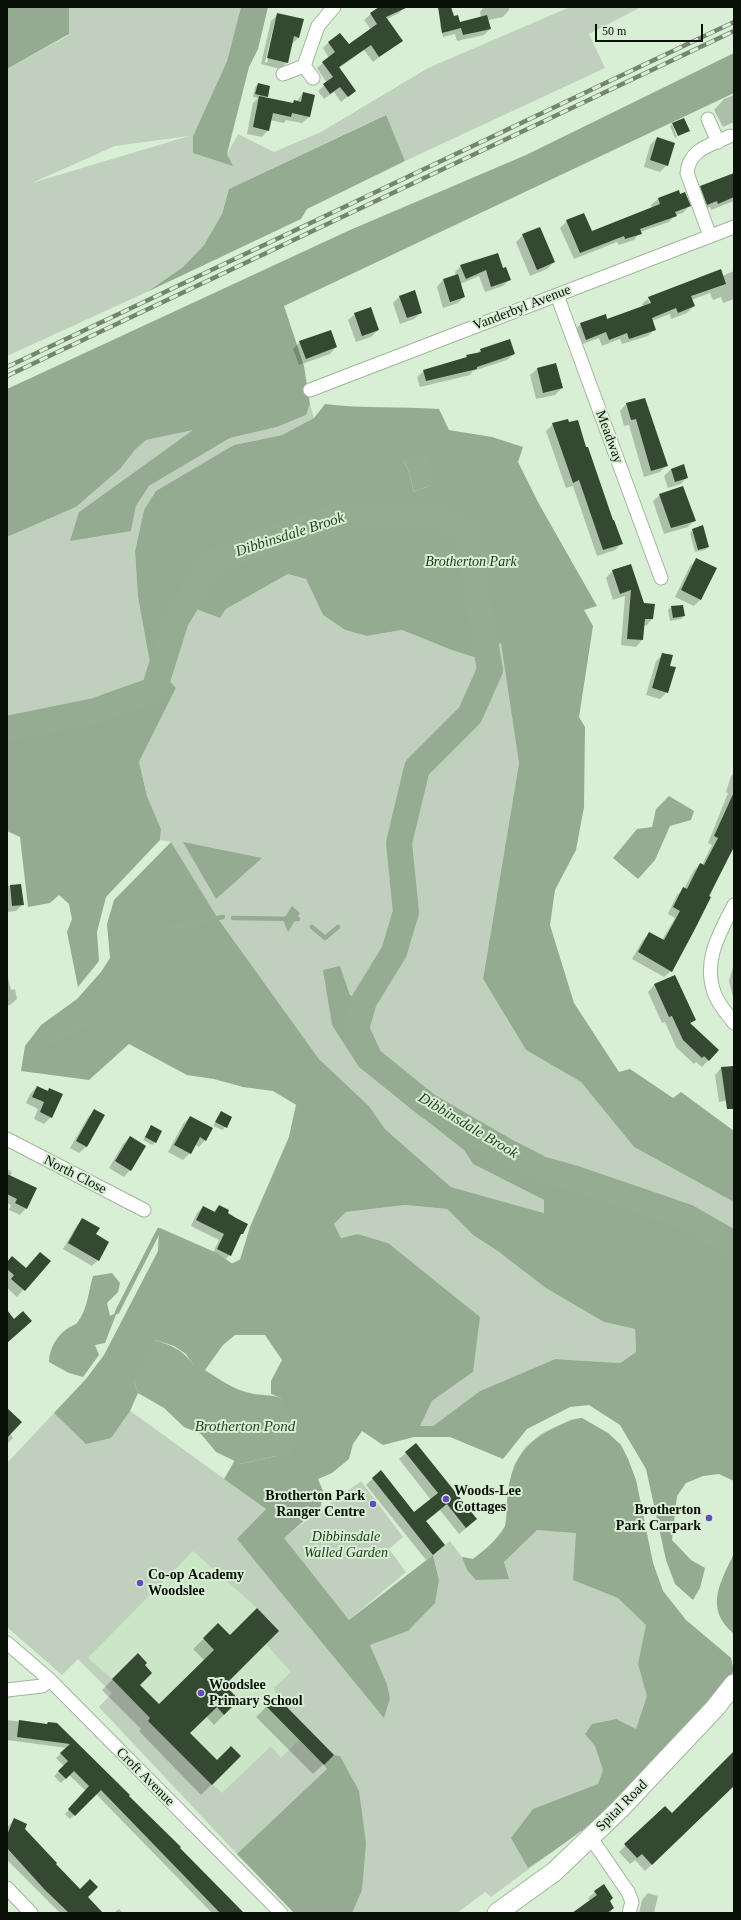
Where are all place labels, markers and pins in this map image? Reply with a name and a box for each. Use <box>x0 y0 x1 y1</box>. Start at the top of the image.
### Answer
place label: Woods-Lee Cottages <box>454 1483 521 1516</box>
place label: Brotherton Park Ranger Centre <box>265 1488 365 1520</box>
marker: Woods-Lee Cottages <box>441 1494 451 1504</box>
marker: Brotherton Park Ranger Centre <box>368 1499 378 1509</box>
place label: Brotherton Park Carpark <box>616 1502 701 1534</box>
marker: Brotherton Park Carpark <box>704 1513 714 1523</box>
place label: Co-op Academy Woodslee <box>148 1567 244 1600</box>
marker: Co-op Academy Woodslee <box>135 1578 145 1588</box>
place label: Woodslee Primary School <box>209 1677 303 1710</box>
marker: Woodslee Primary School <box>196 1688 206 1698</box>

